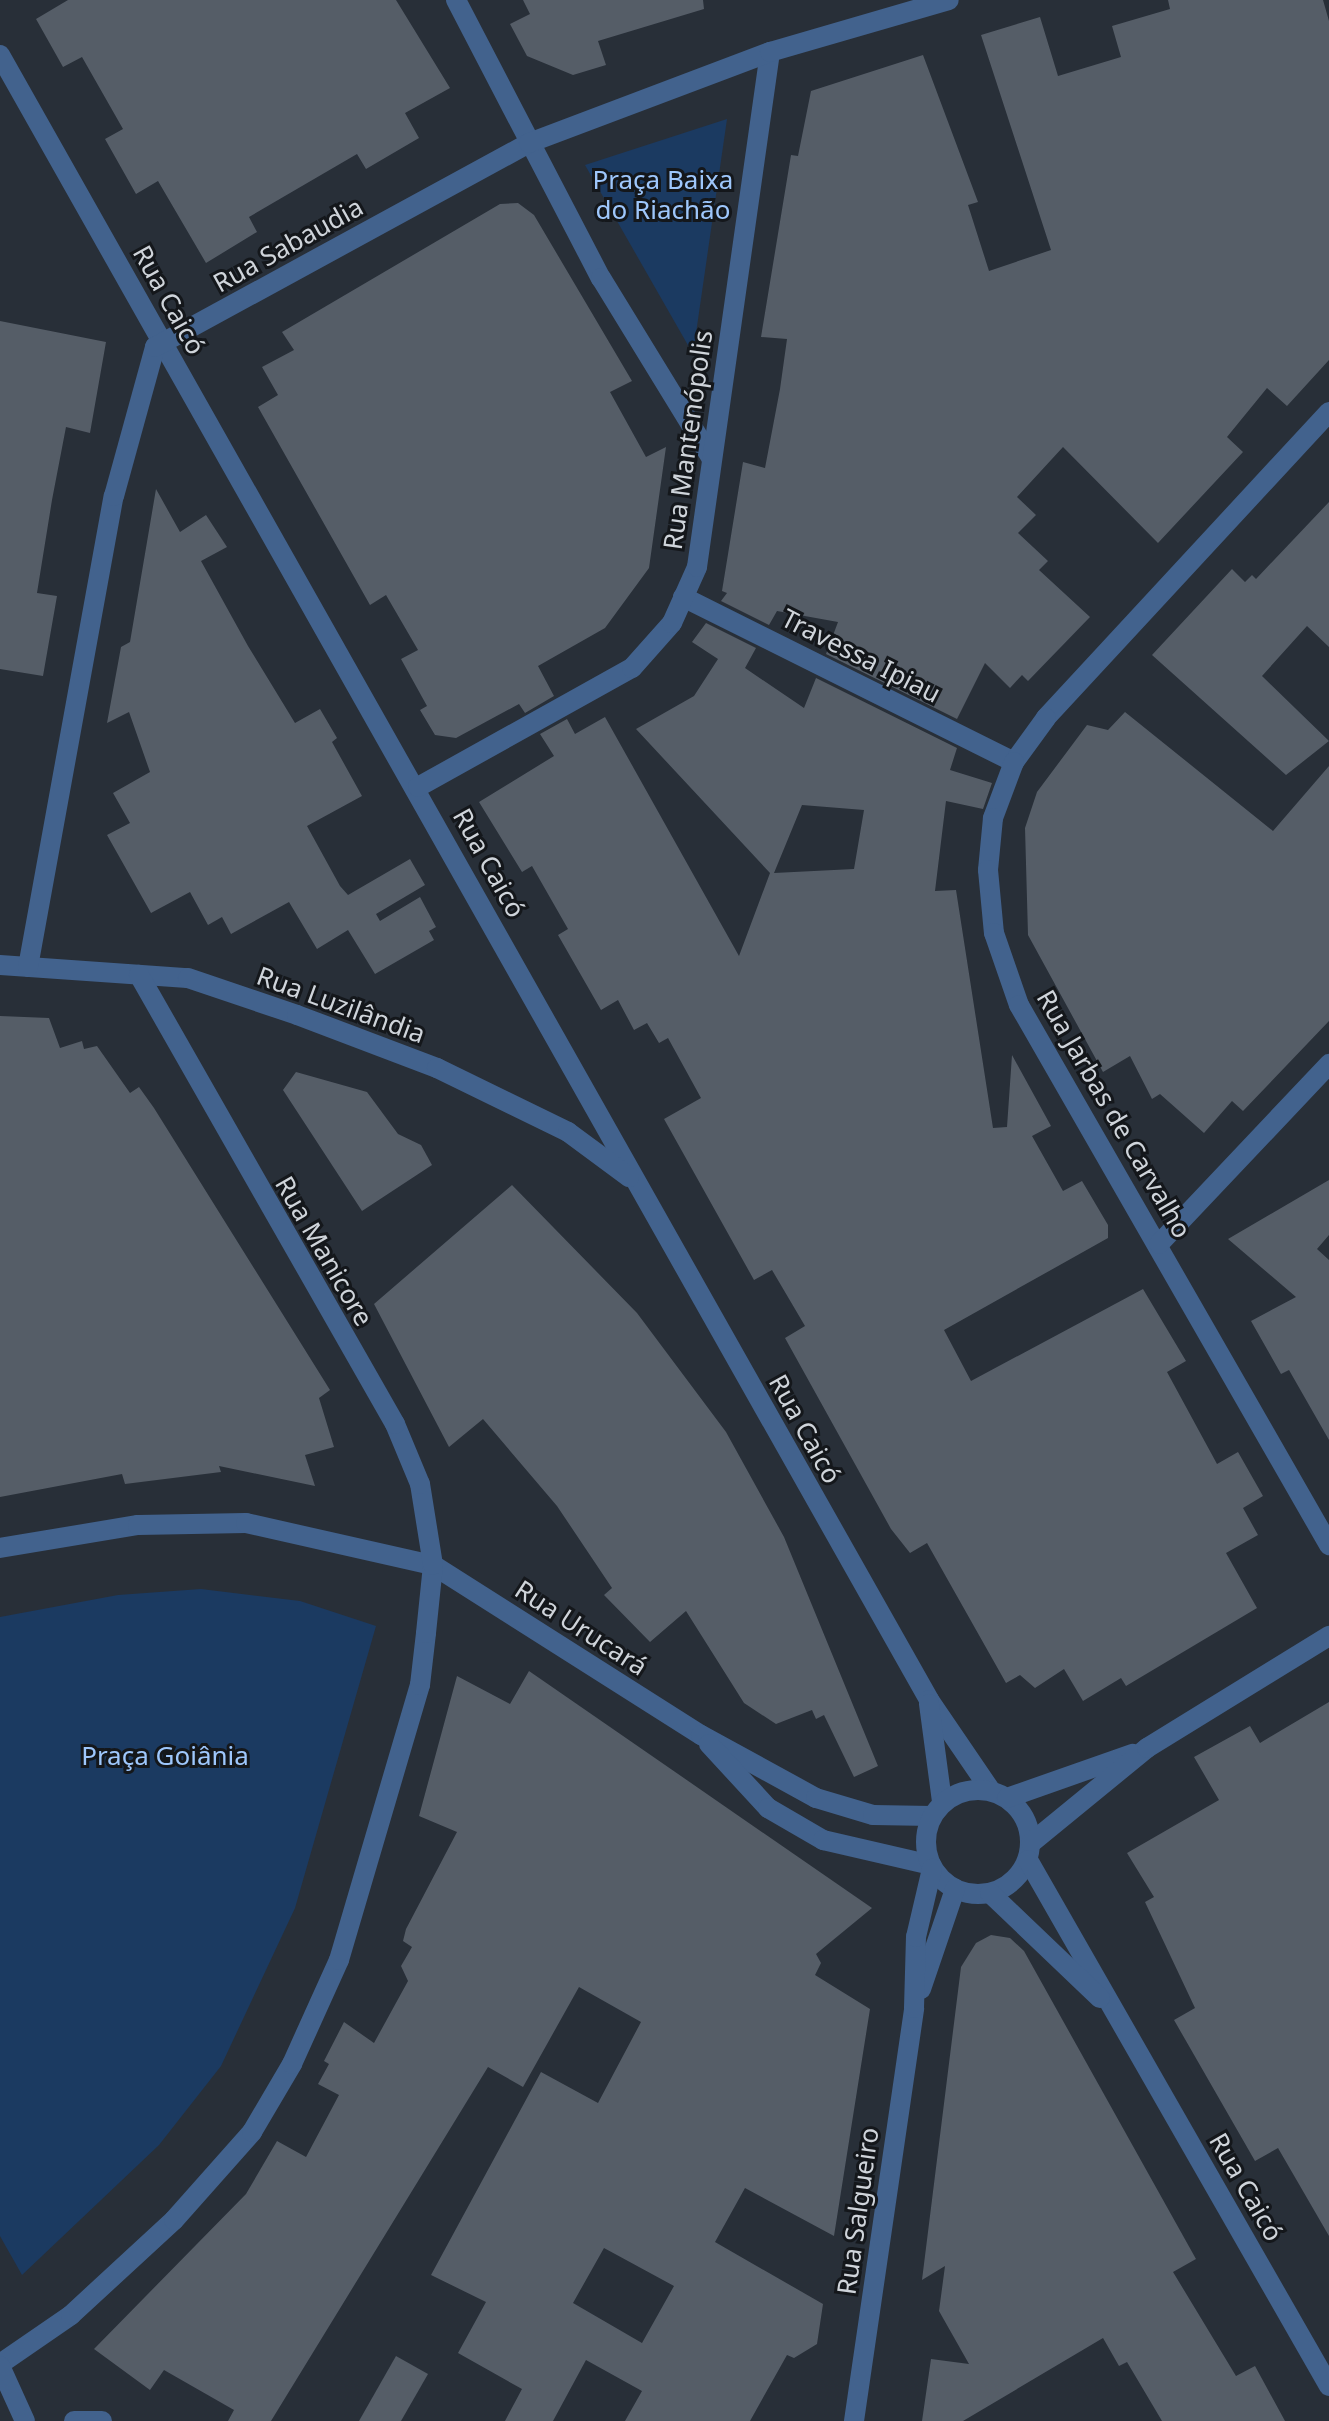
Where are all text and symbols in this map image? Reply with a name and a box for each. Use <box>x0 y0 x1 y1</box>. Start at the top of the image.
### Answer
park label: Praça Baixa do Riachão <box>593 164 733 226</box>
street label: Rua Sabaudia <box>208 191 368 299</box>
street label: Rua Caicó <box>126 240 212 360</box>
street label: Rua Mantenópolis <box>657 328 719 552</box>
street label: Travessa Ipiau <box>776 603 946 709</box>
street label: Rua Caicó <box>446 803 532 923</box>
street label: Rua Luzilândia <box>253 960 429 1050</box>
street label: Rua Jarbas de Carvalho <box>1030 984 1198 1244</box>
street label: Rua Manicore <box>269 1171 379 1331</box>
street label: Rua Caicó <box>762 1369 848 1489</box>
street label: Rua Urucará <box>509 1574 653 1682</box>
park label: Praça Goiânia <box>81 1740 249 1772</box>
street label: Rua Salgueiro <box>831 2125 885 2297</box>
street label: Rua Caicó <box>1203 2127 1289 2247</box>

